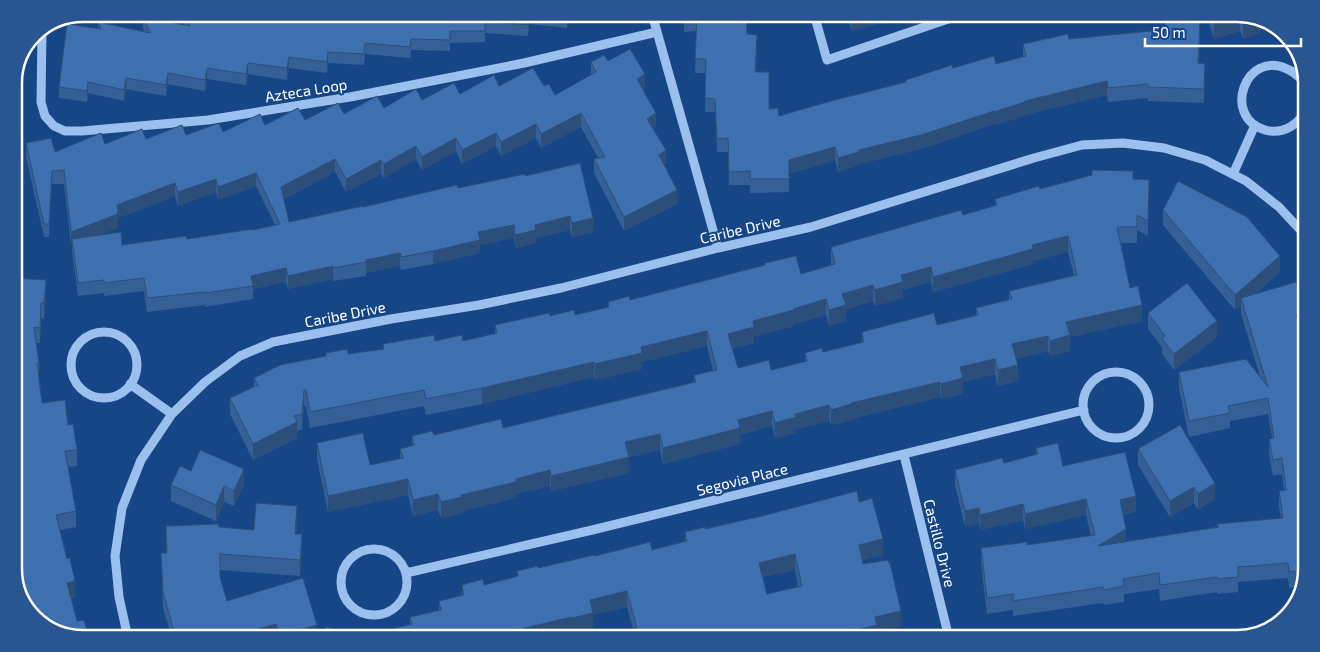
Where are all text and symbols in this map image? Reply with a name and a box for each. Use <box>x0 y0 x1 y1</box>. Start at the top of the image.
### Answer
scale bar <box>1145 15 1301 47</box>
text: 50 m <box>1152 23 1186 41</box>
street label: Azteca Loop <box>264 75 348 105</box>
street label: Caribe Drive <box>698 211 782 247</box>
street label: Caribe Drive <box>303 297 387 331</box>
street label: Segovia Place <box>695 459 789 499</box>
street label: Castillo Drive <box>920 497 960 589</box>

